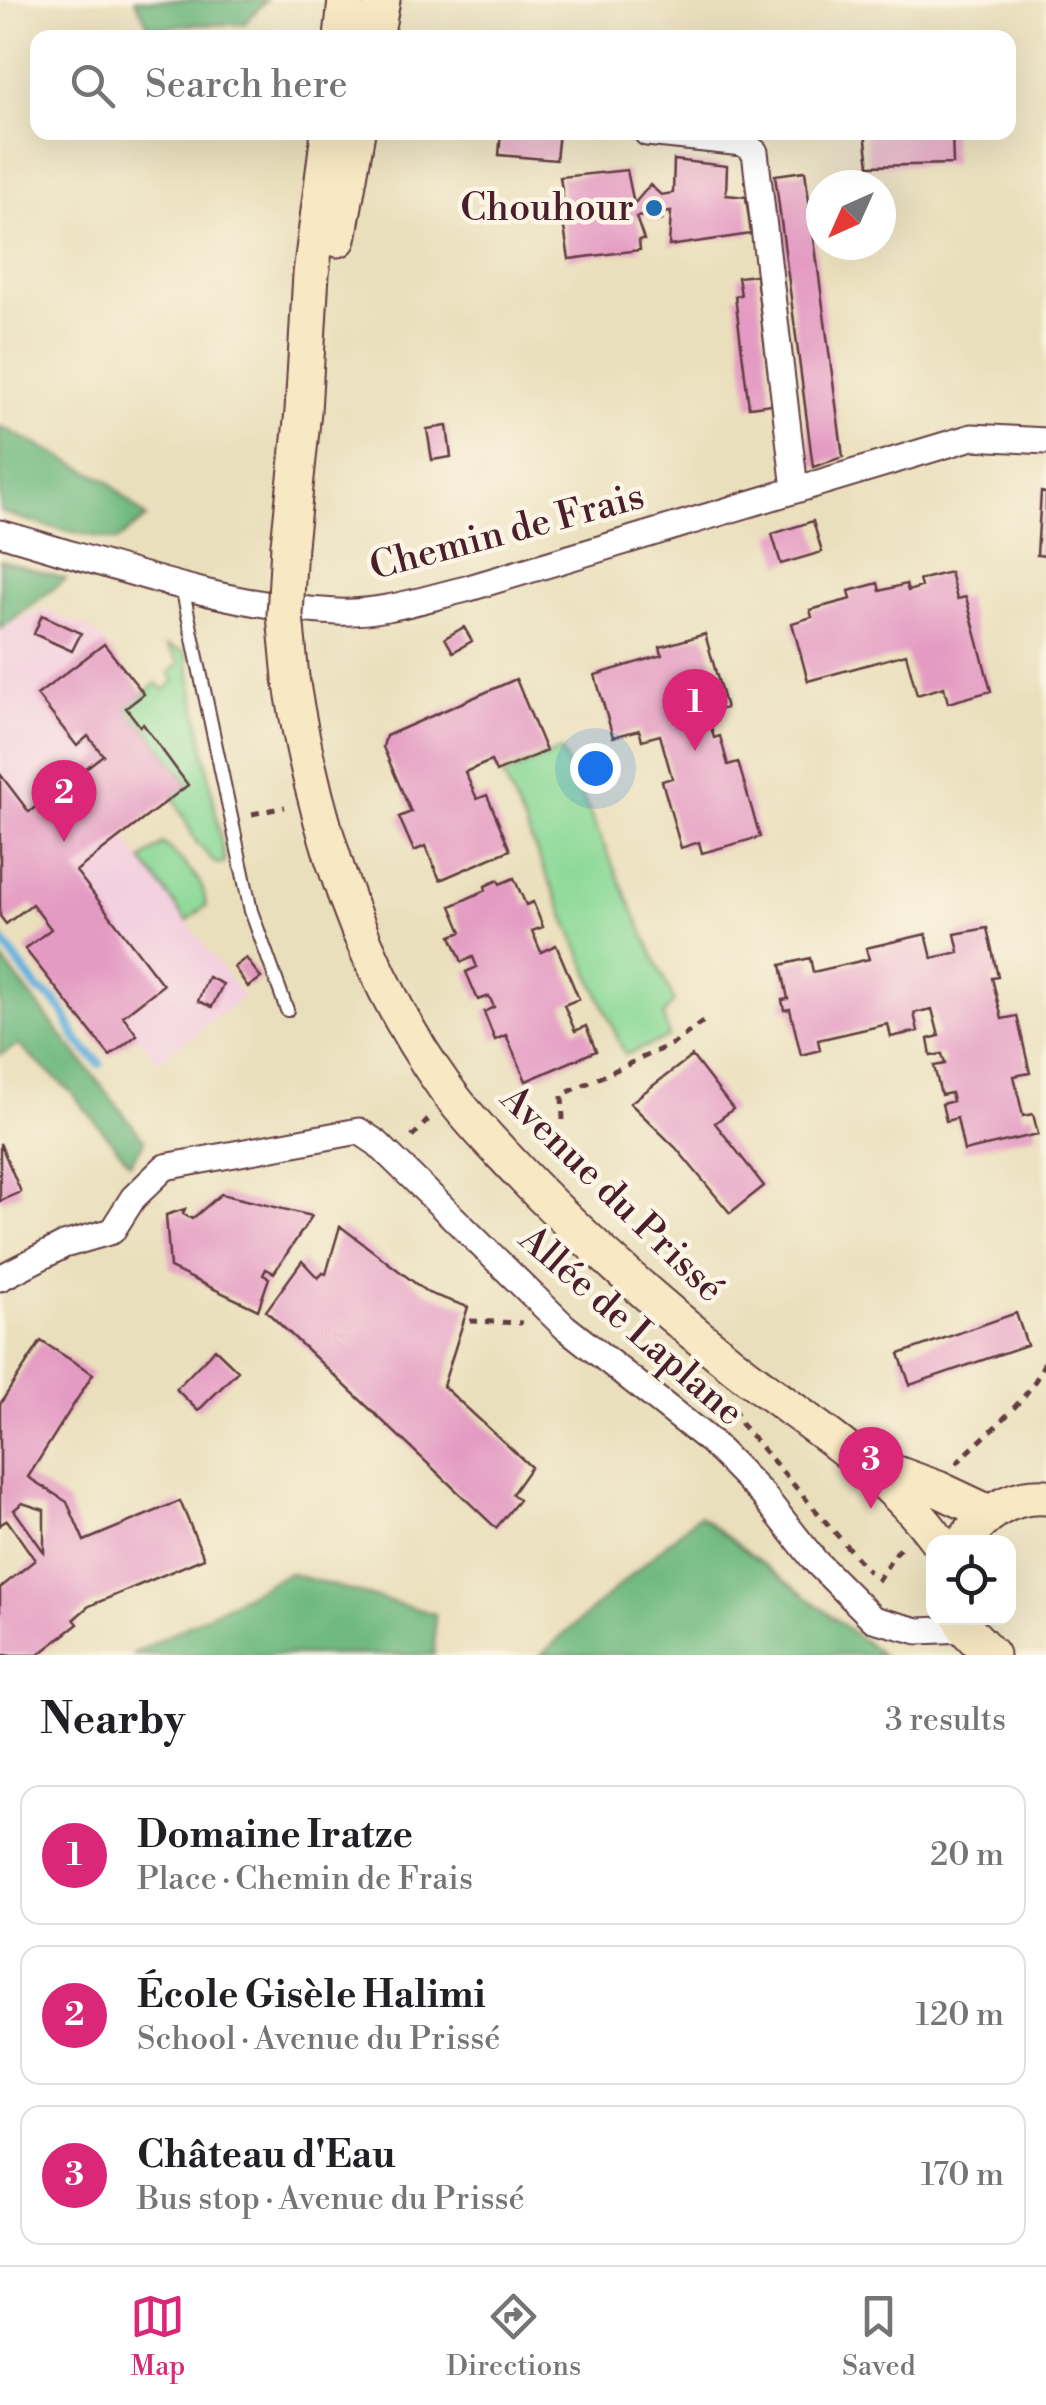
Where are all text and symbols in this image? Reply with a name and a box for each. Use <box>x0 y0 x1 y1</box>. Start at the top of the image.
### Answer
search box <box>30 30 1016 140</box>
icon: search <box>65 58 120 113</box>
text: Search here <box>145 62 348 109</box>
north arrow <box>806 170 896 260</box>
place label: Chouhour <box>460 185 634 232</box>
marker: Chouhour <box>643 197 665 219</box>
street label: Chemin de Frais <box>365 473 649 591</box>
pin: 1 <box>662 668 728 751</box>
your location <box>570 743 621 794</box>
pin: 2 <box>32 760 96 842</box>
street label: Avenue du Prissé <box>490 1075 733 1312</box>
street label: Allée de Laplane <box>508 1215 753 1436</box>
pin: 3 <box>838 1426 904 1509</box>
map controls <box>926 1535 1016 1625</box>
button: locate <box>926 1535 1016 1625</box>
text: Nearby <box>40 1694 185 1747</box>
text: 3 results <box>885 1700 1006 1740</box>
text: Domaine Iratze <box>137 1812 413 1859</box>
text: 1 <box>67 1835 82 1875</box>
text: 20 m <box>930 1835 1004 1875</box>
text: Place · Chemin de Frais <box>137 1859 473 1899</box>
text: École Gisèle Halimi <box>137 1972 486 2019</box>
text: 2 <box>64 1995 85 2035</box>
text: 120 m <box>915 1995 1004 2035</box>
text: School · Avenue du Prissé <box>137 2019 500 2059</box>
text: Château d'Eau <box>137 2132 395 2179</box>
text: 3 <box>65 2155 84 2195</box>
text: 170 m <box>921 2155 1004 2195</box>
text: Bus stop · Avenue du Prissé <box>137 2179 525 2219</box>
tab: Map <box>130 2289 185 2384</box>
tab: Directions <box>446 2289 581 2384</box>
tab: Saved <box>842 2289 916 2384</box>

